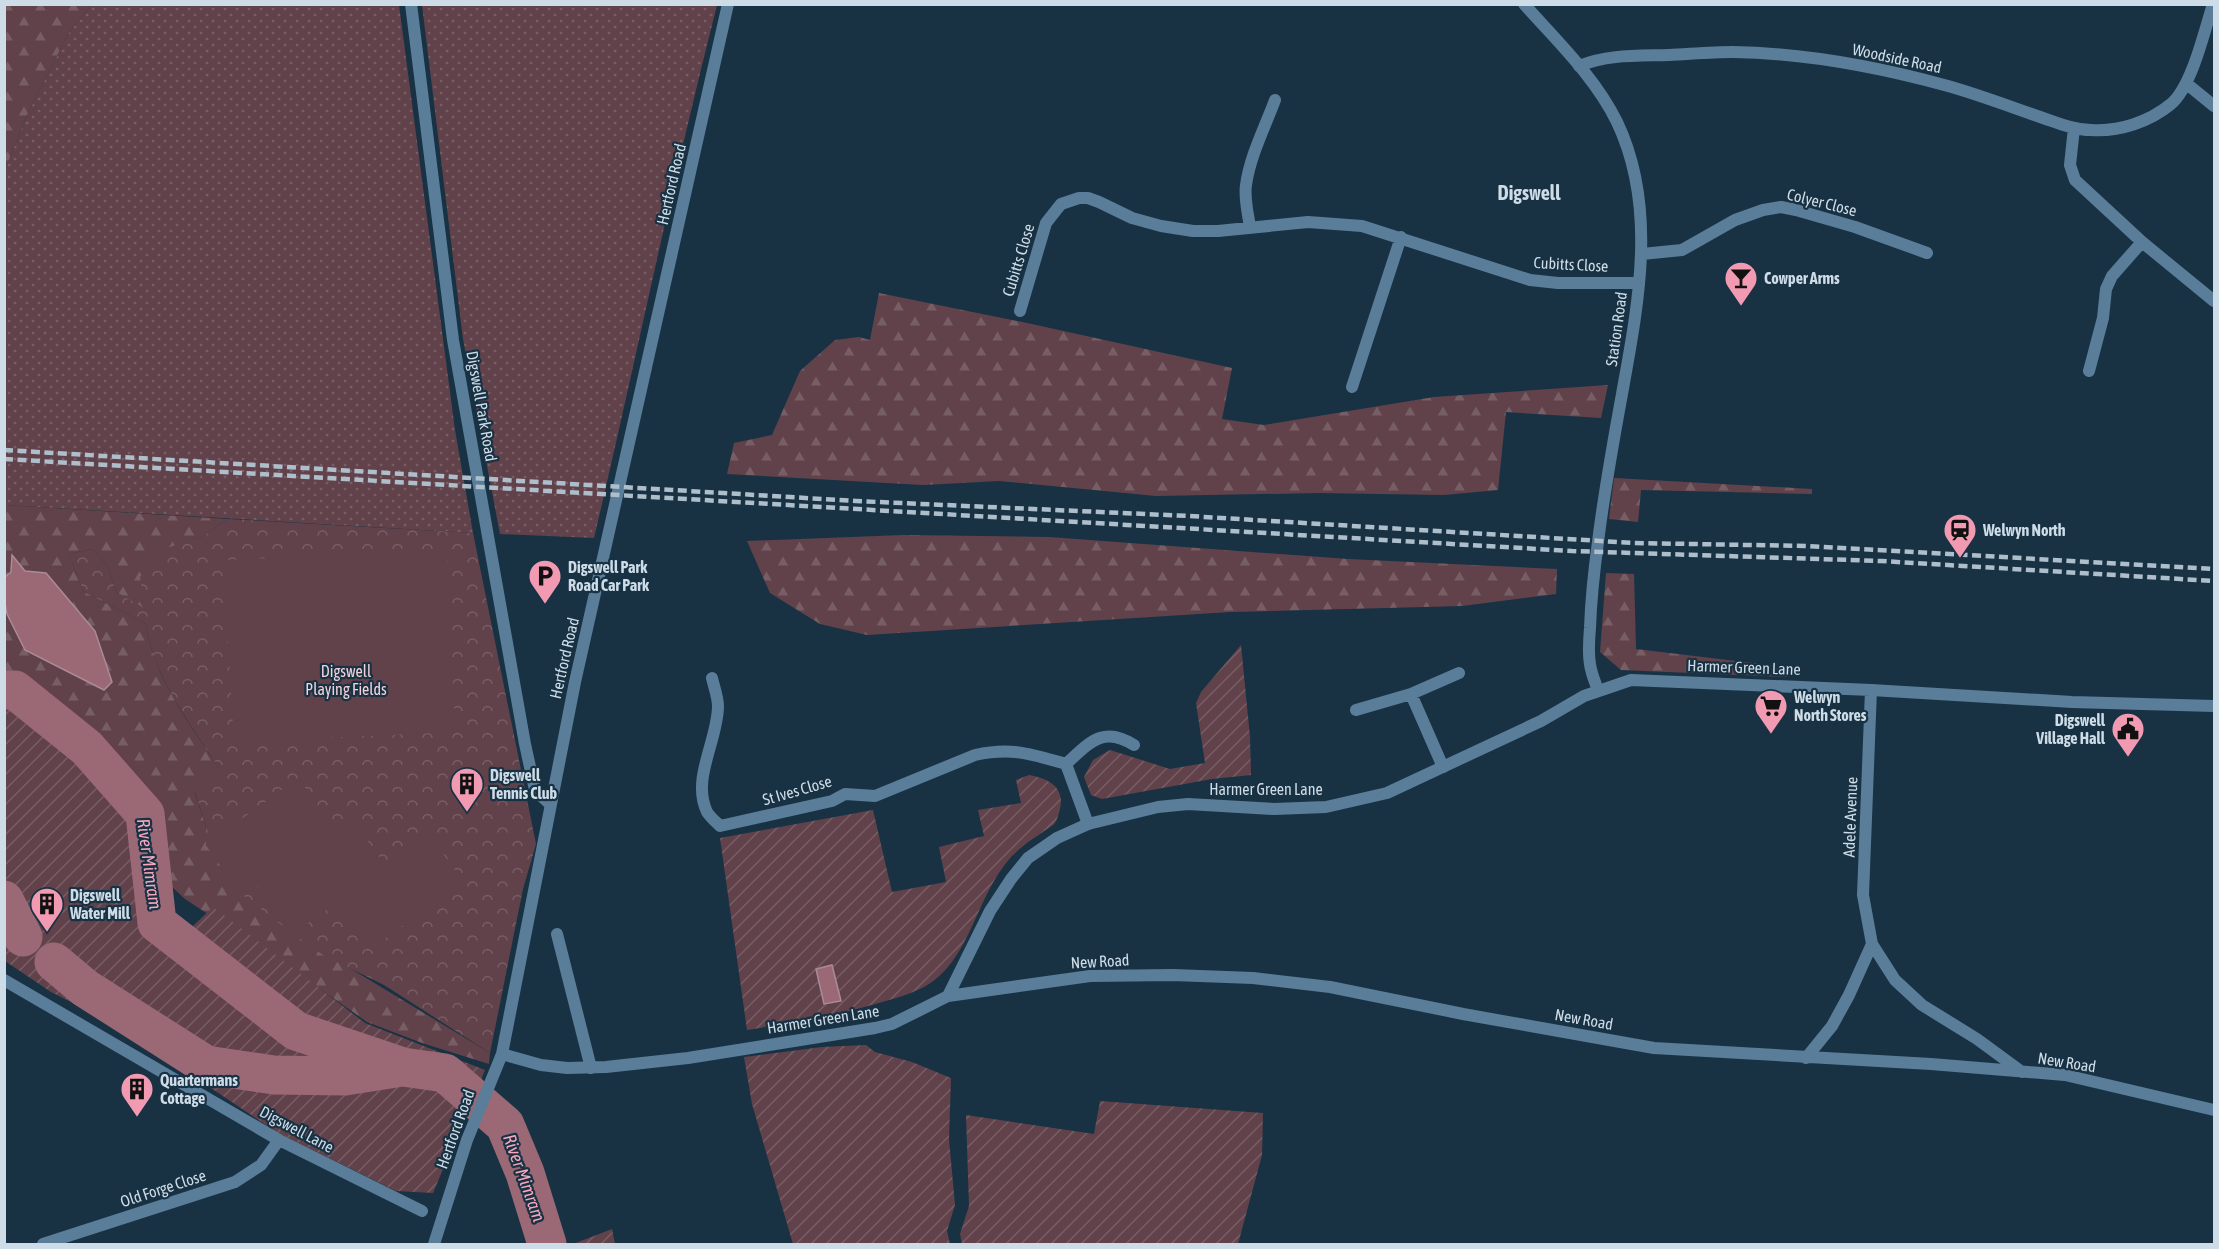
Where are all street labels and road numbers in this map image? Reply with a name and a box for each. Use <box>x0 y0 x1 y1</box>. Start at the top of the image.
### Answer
street label: Woodside Road <box>1851 40 1943 76</box>
street label: Hertford Road <box>653 142 689 226</box>
street label: Colyer Close <box>1785 185 1859 220</box>
street label: Cubitts Close <box>998 222 1038 298</box>
street label: Cubitts Close <box>1533 253 1609 275</box>
street label: Station Road <box>1602 291 1630 367</box>
street label: Digswell Park Road <box>462 349 501 463</box>
street label: Hertford Road <box>546 616 582 700</box>
street label: Harmer Green Lane <box>1687 656 1801 678</box>
street label: St Ives Close <box>760 772 834 808</box>
street label: Adele Avenue <box>1840 776 1860 858</box>
street label: Harmer Green Lane <box>1209 780 1323 798</box>
street label: New Road <box>1070 950 1130 972</box>
street label: Harmer Green Lane <box>766 1001 880 1037</box>
street label: New Road <box>1553 1005 1615 1033</box>
street label: New Road <box>2037 1049 2097 1075</box>
street label: Hertford Road <box>432 1087 478 1171</box>
street label: Digswell Lane <box>256 1102 337 1157</box>
street label: Old Forge Close <box>118 1166 208 1211</box>

